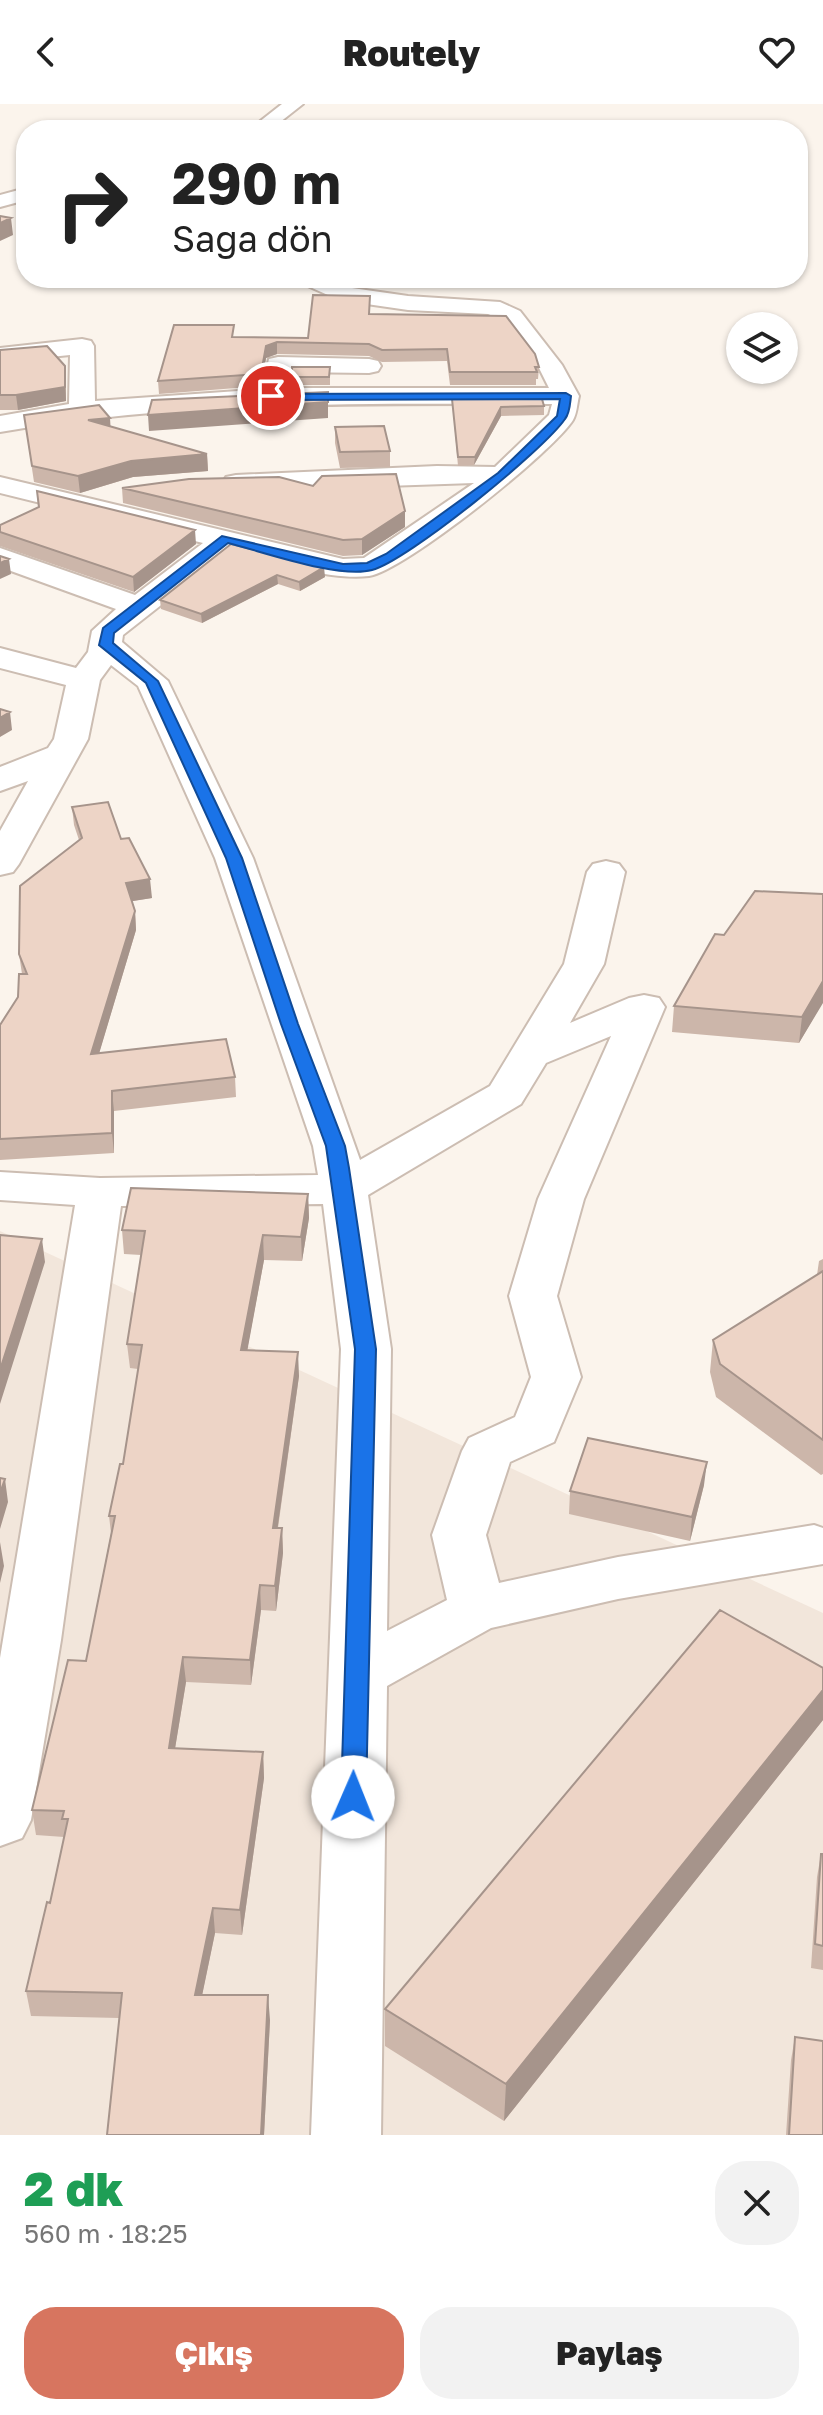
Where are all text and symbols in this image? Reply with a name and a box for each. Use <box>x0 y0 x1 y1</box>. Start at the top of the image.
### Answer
icon: back <box>24 30 68 74</box>
icon: heart <box>755 30 799 74</box>
text: Routely <box>343 31 480 74</box>
text: 290 m <box>172 149 341 216</box>
icon: right <box>40 152 144 256</box>
text: Sağa dön <box>172 217 333 260</box>
map controls <box>726 312 798 384</box>
button: layers <box>726 312 798 384</box>
pin <box>237 362 305 430</box>
icon: arrive <box>249 374 293 418</box>
position arrow <box>311 1755 395 1839</box>
text: 2 dk <box>24 2159 123 2217</box>
button: close <box>715 2161 799 2245</box>
text: 560 m · 18:25 <box>24 2218 188 2249</box>
button: Çıkış <box>24 2307 404 2399</box>
button: Paylaş <box>420 2307 799 2399</box>

